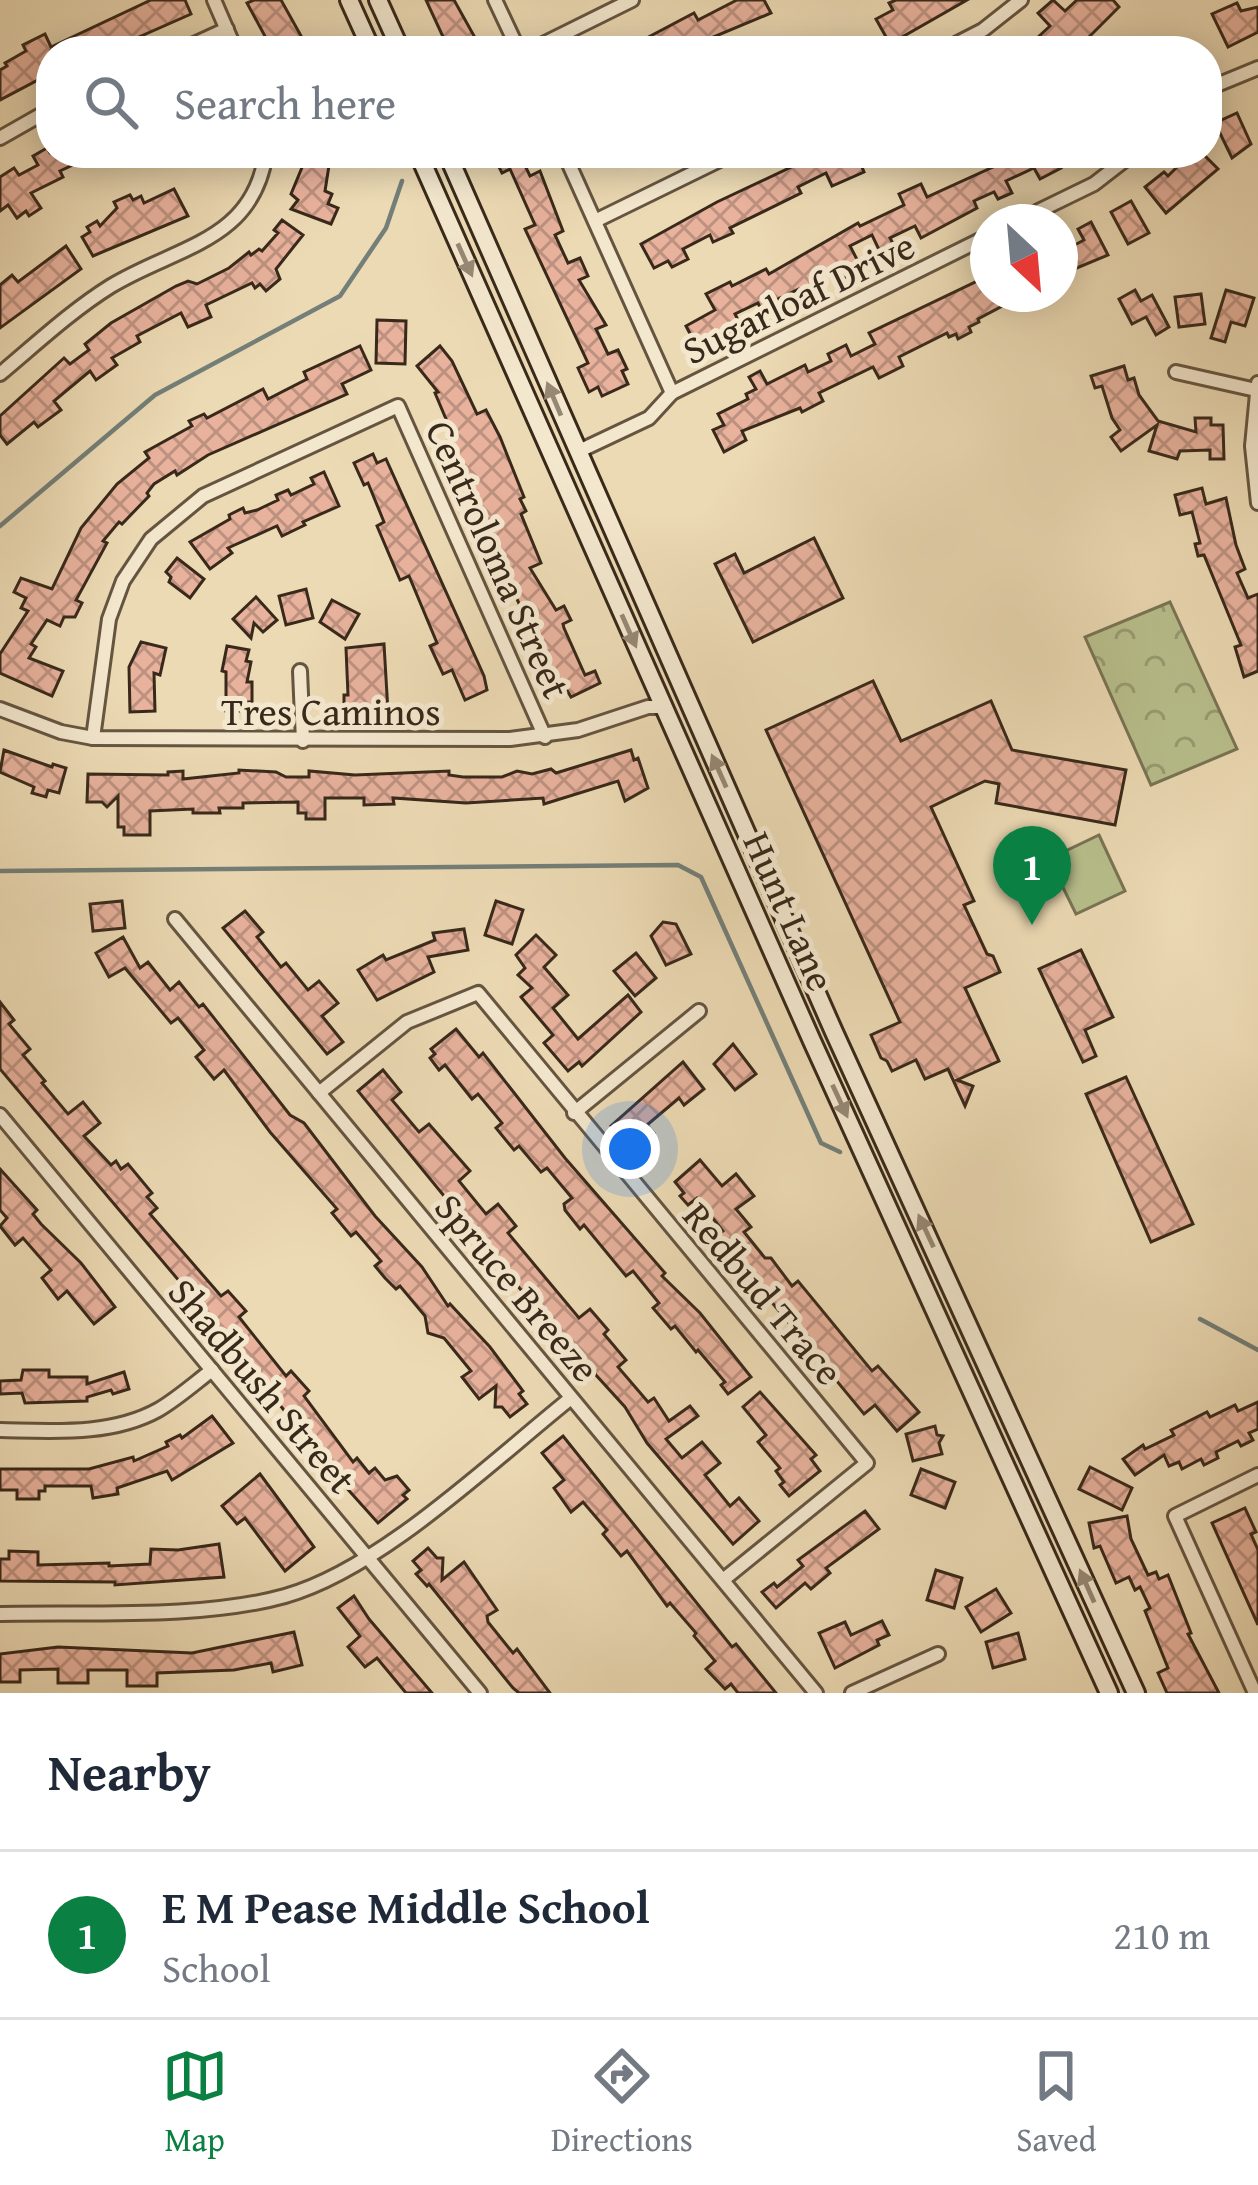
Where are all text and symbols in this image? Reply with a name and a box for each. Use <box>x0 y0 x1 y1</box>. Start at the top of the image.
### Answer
search box <box>36 36 1222 168</box>
icon: search <box>78 69 144 135</box>
text: Search here <box>174 70 396 135</box>
north arrow <box>970 204 1078 312</box>
street label: Sugarloaf Drive <box>672 216 924 378</box>
one-way arrow <box>456 243 476 278</box>
one-way arrow <box>544 380 563 416</box>
street label: Centroloma Street <box>412 411 586 707</box>
one-way arrow <box>620 614 640 649</box>
street label: Tres Caminos <box>221 682 441 739</box>
one-way arrow <box>708 754 728 789</box>
street label: Hunt Lane <box>730 822 850 1000</box>
pin: 1 <box>993 826 1071 925</box>
one-way arrow <box>830 1084 850 1119</box>
your location <box>600 1119 660 1179</box>
street label: Spruce Breeze <box>422 1180 614 1394</box>
street label: Redbud Trace <box>670 1189 858 1397</box>
one-way arrow <box>916 1214 936 1249</box>
street label: Shadbush Street <box>156 1265 371 1505</box>
one-way arrow <box>1077 1569 1097 1604</box>
text: Nearby <box>48 1734 211 1809</box>
text: E M Pease Middle School <box>162 1874 650 1939</box>
text: 1 <box>77 1906 97 1963</box>
text: 210 m <box>1113 1906 1210 1963</box>
text: School <box>162 1939 270 1996</box>
tab: Map <box>162 2043 228 2163</box>
tab: Directions <box>551 2043 693 2163</box>
tab: Saved <box>1016 2043 1096 2163</box>

